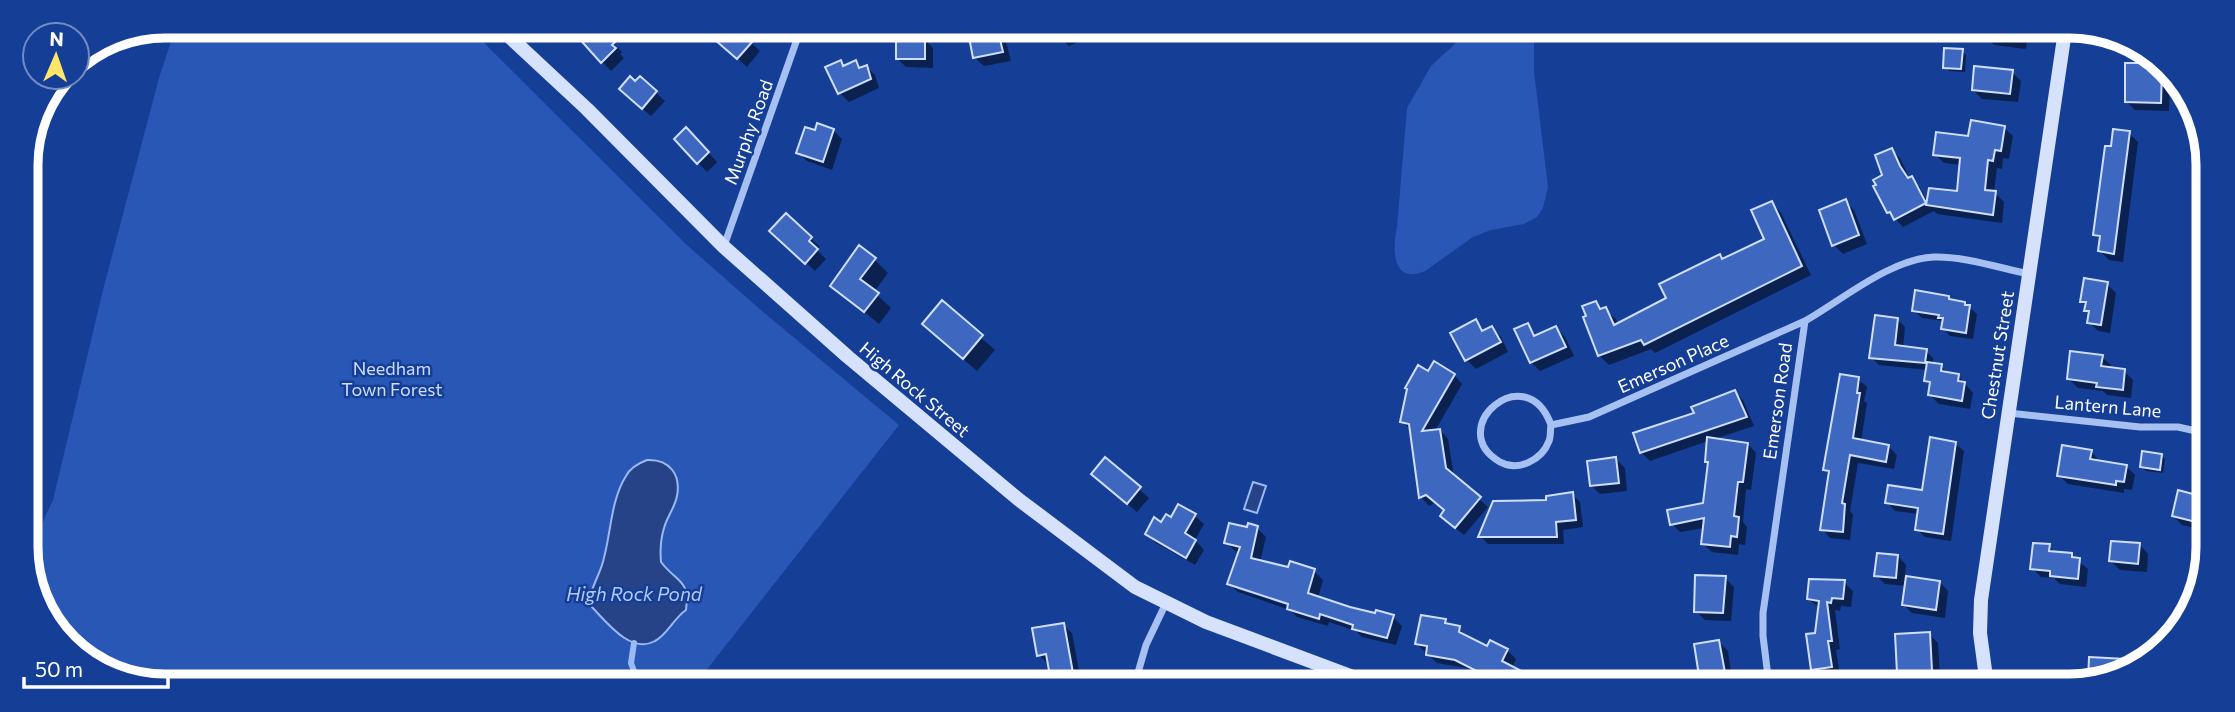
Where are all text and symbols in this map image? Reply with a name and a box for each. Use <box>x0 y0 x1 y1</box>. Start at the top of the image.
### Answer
north arrow <box>21 21 91 91</box>
text: N <box>49 27 64 50</box>
street label: Murphy Road <box>719 77 777 187</box>
street label: Chestnut Street <box>1976 289 2018 421</box>
street label: Emerson Place <box>1614 329 1732 397</box>
street label: High Rock Street <box>856 337 974 441</box>
street label: Emerson Road <box>1758 341 1796 461</box>
park label: Needham Town Forest <box>341 357 443 400</box>
street label: Lantern Lane <box>2054 390 2162 422</box>
water label: High Rock Pond <box>566 582 703 605</box>
scale bar <box>24 646 168 690</box>
text: 50 m <box>35 656 83 681</box>

